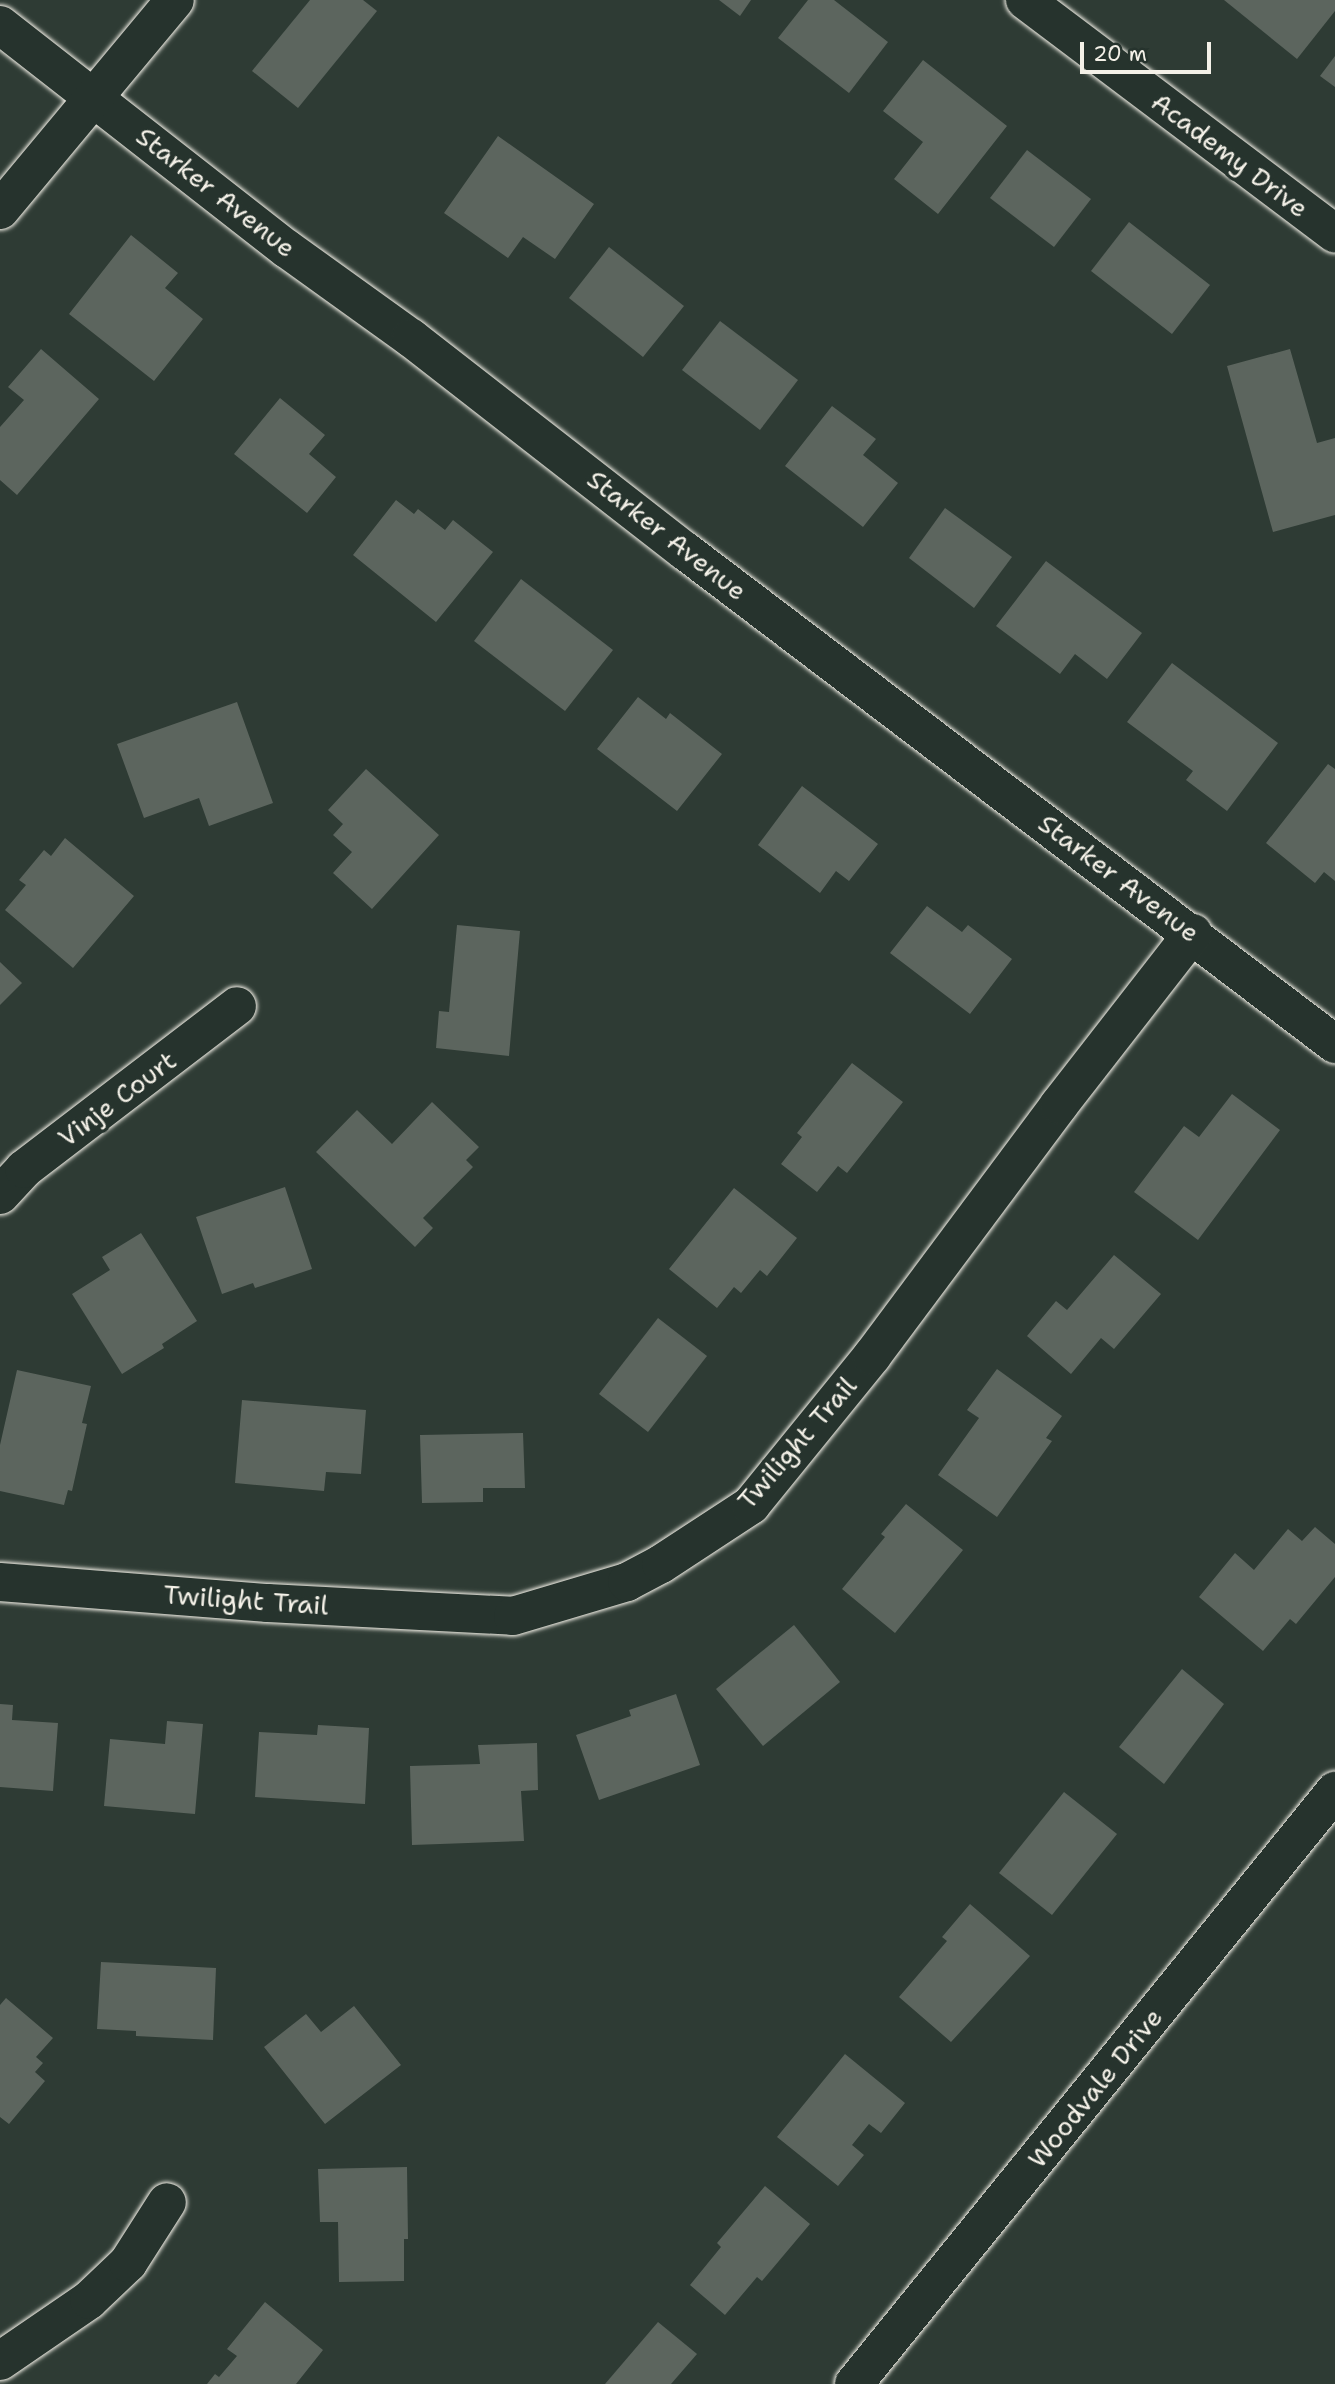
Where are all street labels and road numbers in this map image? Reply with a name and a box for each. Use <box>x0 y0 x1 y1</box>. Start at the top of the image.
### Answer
street label: Academy Drive <box>1146 86 1314 224</box>
street label: Starker Avenue <box>130 120 302 264</box>
street label: Starker Avenue <box>581 463 753 607</box>
street label: Starker Avenue <box>1032 807 1206 949</box>
street label: Vinje Court <box>52 1045 182 1153</box>
street label: Twilight Trail <box>731 1370 863 1516</box>
street label: Twilight Trail <box>163 1579 329 1621</box>
street label: Woodvale Drive <box>1021 2002 1169 2174</box>

